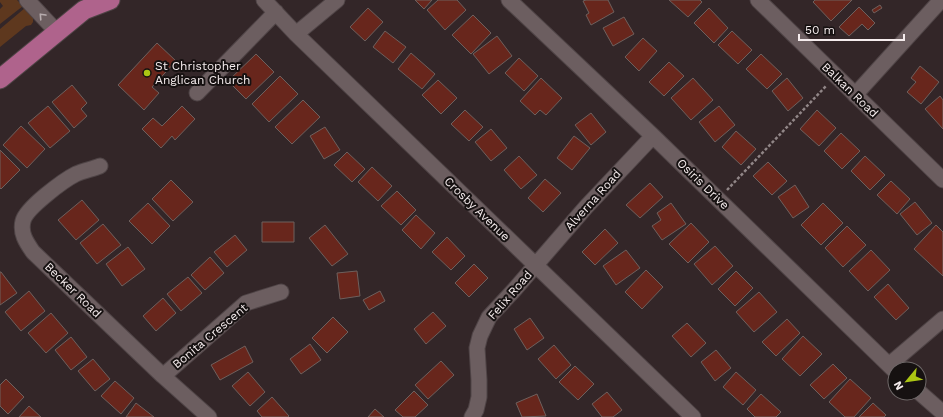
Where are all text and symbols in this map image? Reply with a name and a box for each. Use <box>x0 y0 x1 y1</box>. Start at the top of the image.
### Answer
one-way arrow <box>40 13 47 21</box>
scale bar <box>799 16 904 42</box>
text: 50 m <box>805 23 835 37</box>
place label: St Christopher Anglican Church <box>155 59 251 87</box>
street label: Balkan Road <box>819 60 881 120</box>
marker: St Christopher Anglican Church <box>142 68 152 78</box>
street label: Osiris Drive <box>674 156 732 212</box>
street label: Alverna Road <box>562 167 624 233</box>
street label: Crosby Avenue <box>441 174 513 244</box>
street label: Becker Road <box>42 260 104 320</box>
street label: Felix Road <box>485 268 535 322</box>
street label: Bonita Crescent <box>170 301 250 371</box>
north arrow <box>887 361 927 401</box>
text: N <box>891 379 906 392</box>

